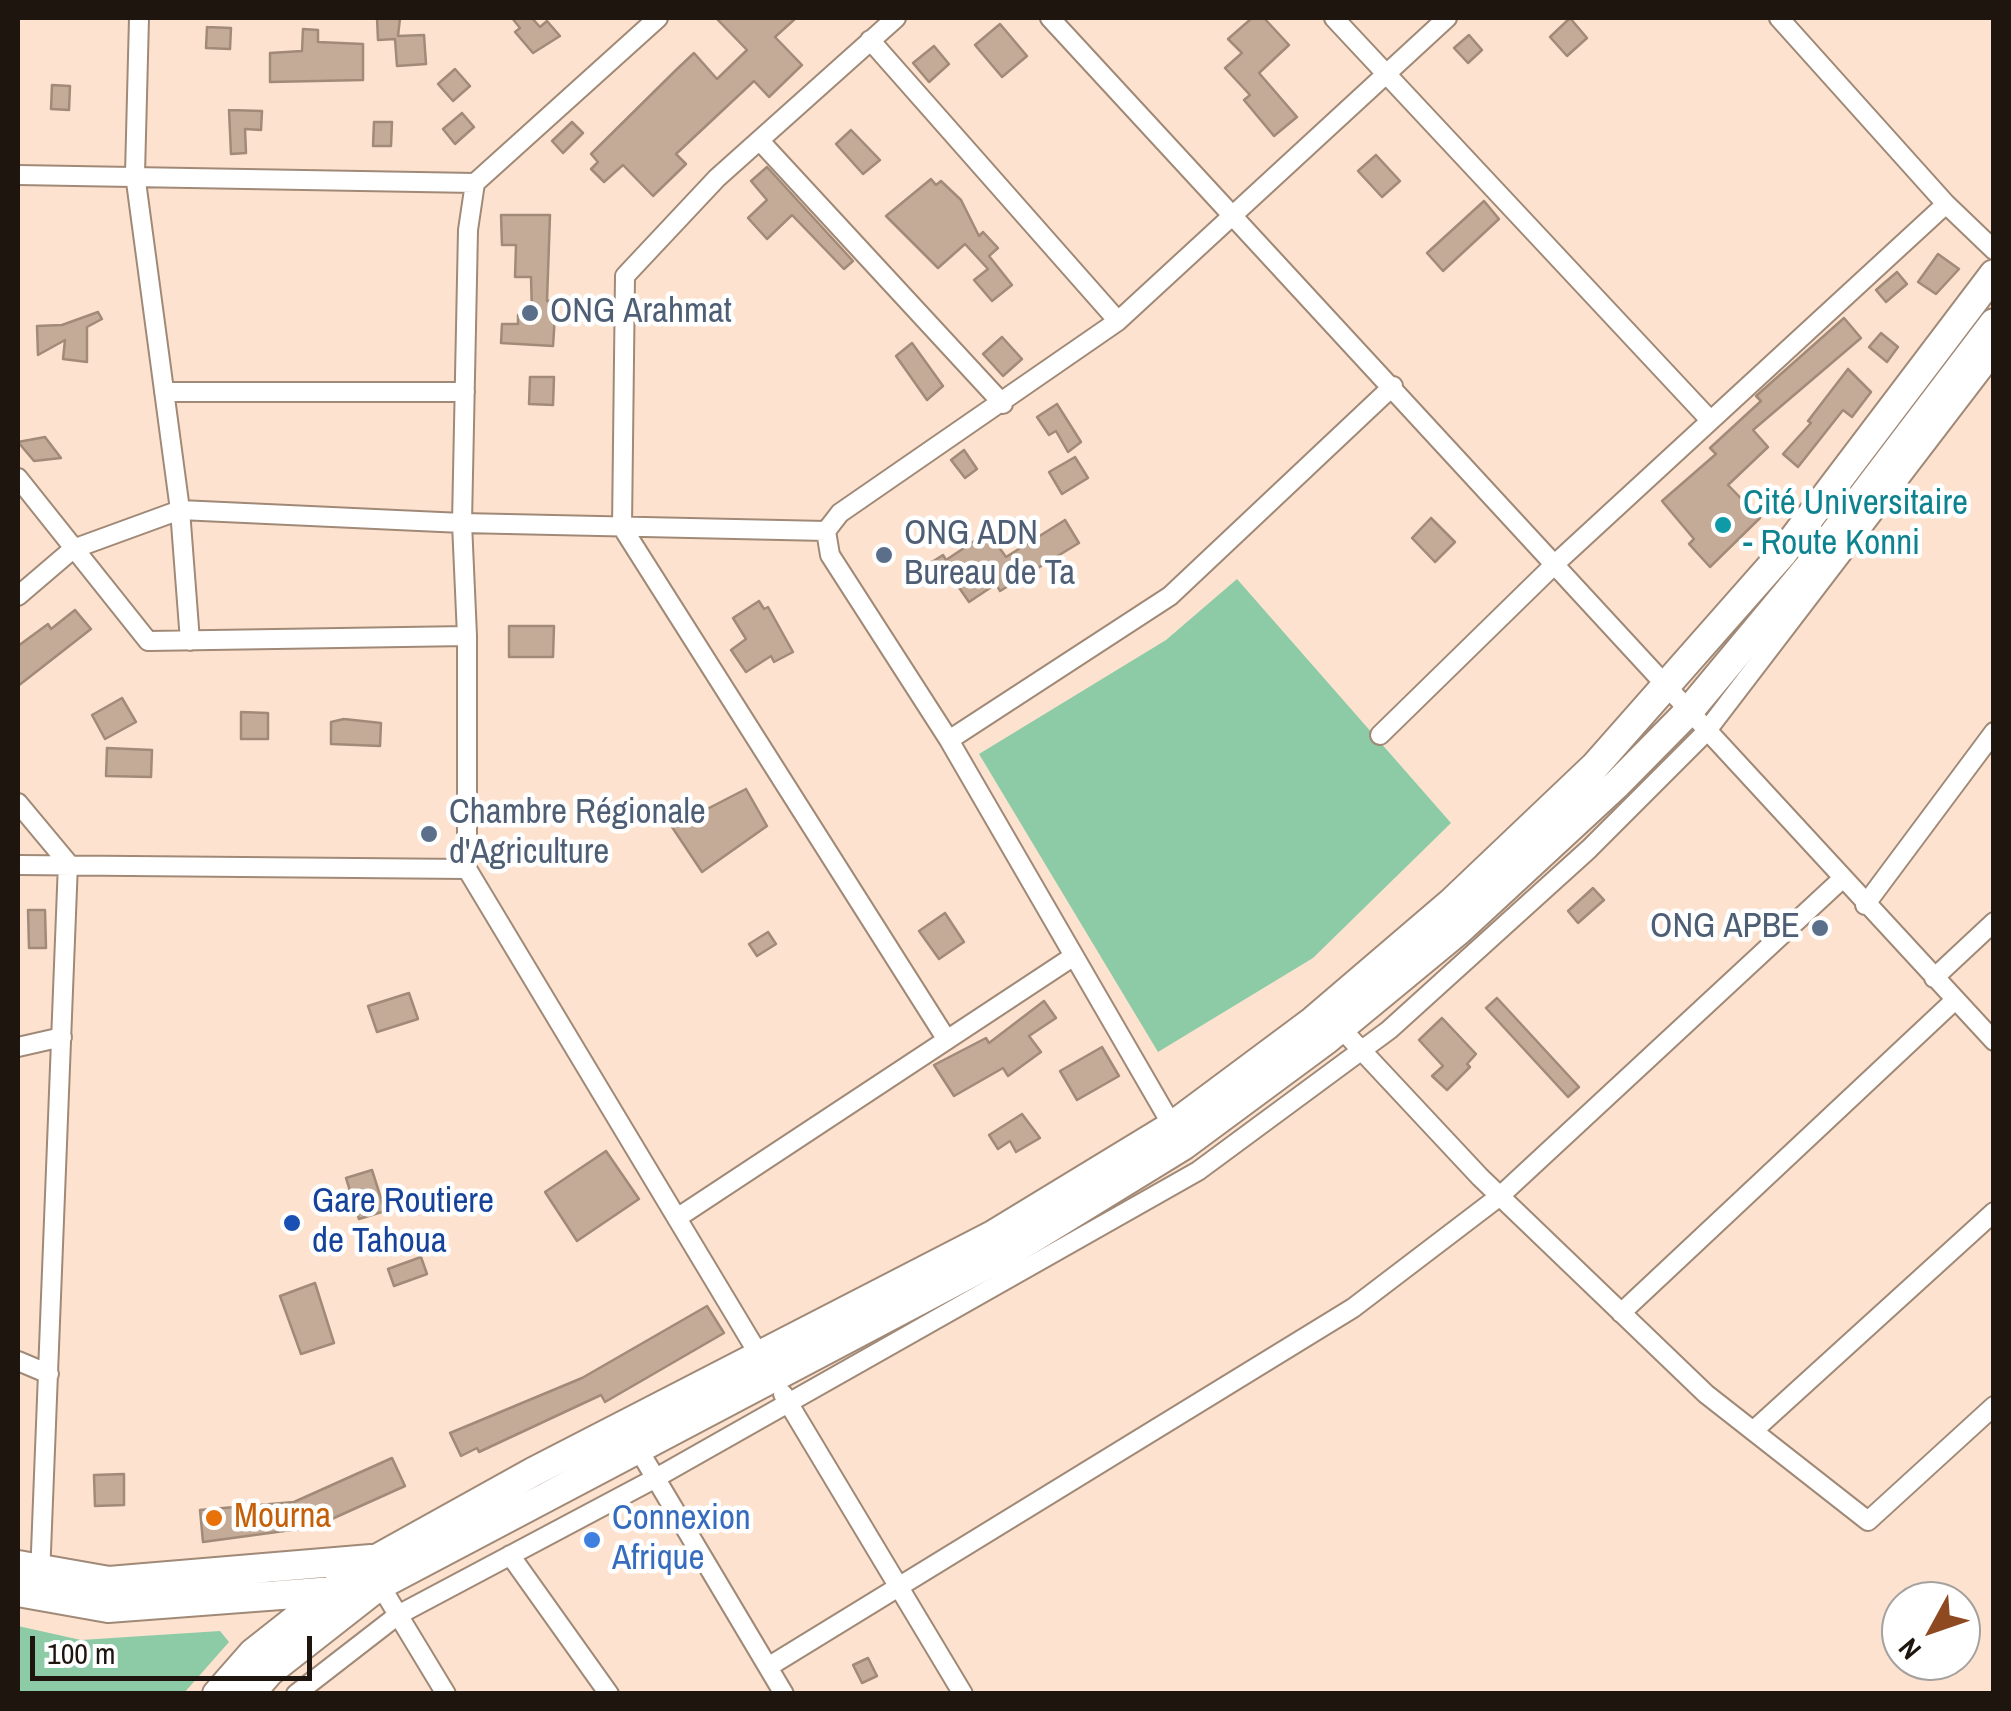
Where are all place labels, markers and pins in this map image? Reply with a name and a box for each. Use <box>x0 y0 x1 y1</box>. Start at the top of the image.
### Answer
place label: ONG Arahmat <box>550 292 732 334</box>
marker: ONG Arahmat <box>519 302 541 324</box>
place label: Cité Universitaire - Route Konni <box>1743 484 1968 566</box>
place label: ONG ADN Bureau de Ta <box>904 514 1075 596</box>
marker: Cité Universitaire - Route Konni <box>1712 514 1734 536</box>
marker: ONG ADN Bureau de Ta <box>873 544 895 566</box>
place label: Chambre Régionale d'Agriculture <box>449 793 706 875</box>
marker: Chambre Régionale d'Agriculture <box>418 823 440 845</box>
place label: ONG APBE <box>1650 907 1800 949</box>
marker: ONG APBE <box>1809 917 1831 939</box>
place label: Gare Routiere de Tahoua <box>312 1182 494 1264</box>
marker: Gare Routiere de Tahoua <box>281 1212 303 1234</box>
place label: Mourna <box>234 1497 331 1539</box>
place label: Connexion Afrique <box>612 1499 751 1581</box>
marker: Mourna <box>203 1507 225 1529</box>
marker: Connexion Afrique <box>581 1529 603 1551</box>

